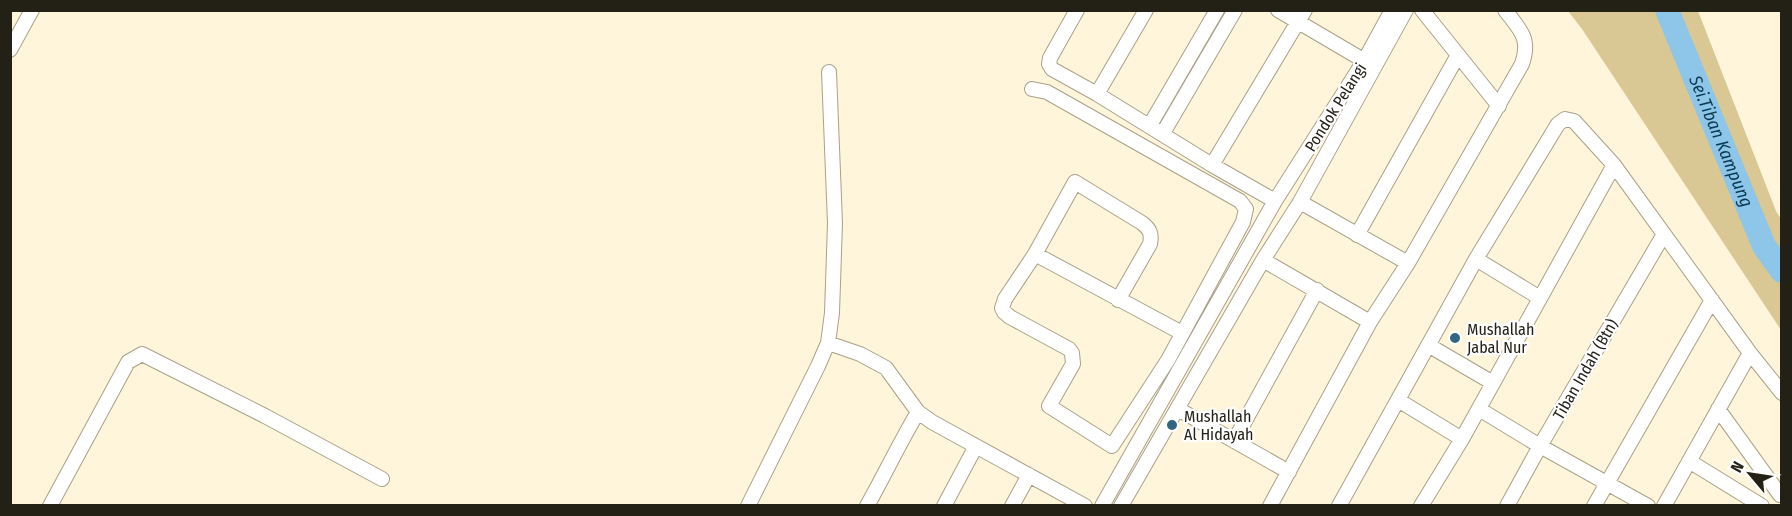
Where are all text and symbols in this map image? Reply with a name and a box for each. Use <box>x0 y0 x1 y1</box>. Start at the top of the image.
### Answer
street label: Pondok Pelangi <box>1301 60 1370 155</box>
water label: Sei.Tiban Kampung <box>1684 71 1758 210</box>
street label: Tiban Indah (Btn) <box>1549 315 1622 423</box>
place label: Mushallah Jabal Nur <box>1467 320 1534 357</box>
marker: Mushallah Jabal Nur <box>1448 331 1462 345</box>
place label: Mushallah Al Hidayah <box>1184 407 1254 444</box>
marker: Mushallah Al Hidayah <box>1165 418 1179 432</box>
north arrow <box>1720 444 1780 504</box>
text: N <box>1727 458 1748 476</box>

